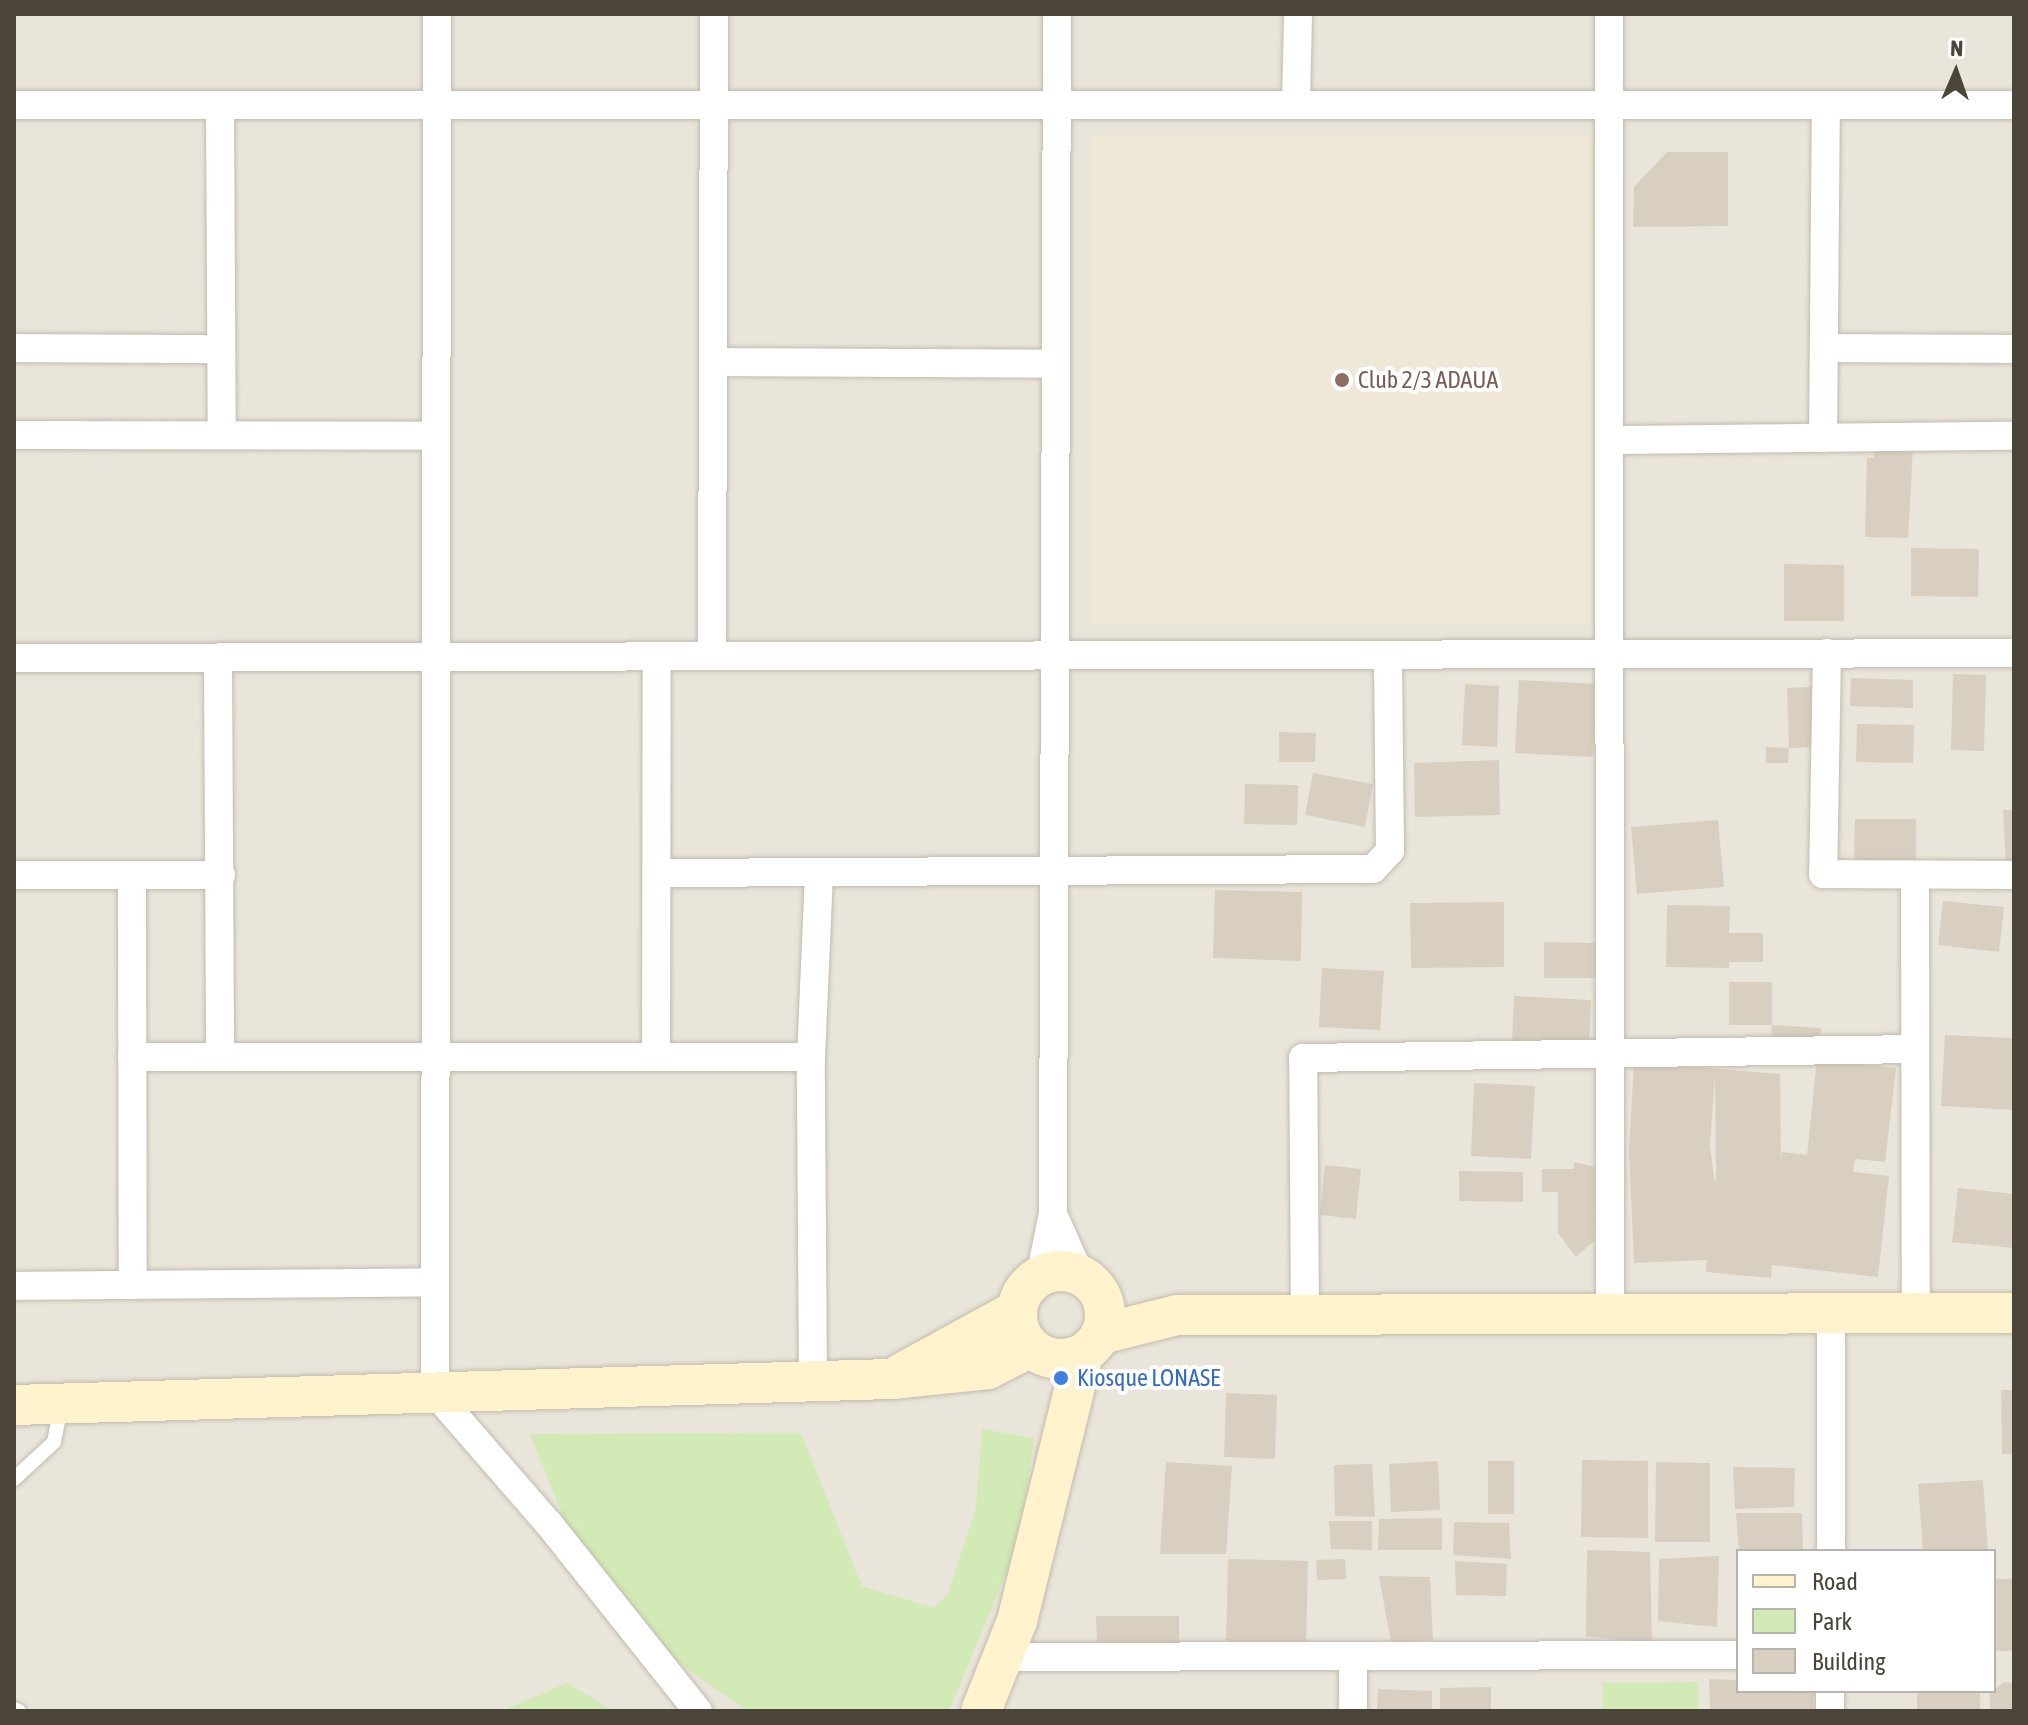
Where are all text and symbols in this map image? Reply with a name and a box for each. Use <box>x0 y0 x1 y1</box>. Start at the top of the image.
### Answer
north arrow <box>1916 32 1996 112</box>
text: N <box>1950 35 1964 61</box>
place label: Club 2/3 ADAUA <box>1358 366 1498 394</box>
marker: Club 2/3 ADAUA <box>1333 371 1351 389</box>
place label: Kiosque LONASE <box>1077 1364 1220 1392</box>
marker: Kiosque LONASE <box>1052 1369 1070 1387</box>
legend <box>1736 1549 1996 1693</box>
text: Road <box>1812 1568 1858 1595</box>
text: Park <box>1812 1608 1852 1635</box>
text: Building <box>1812 1648 1885 1675</box>

